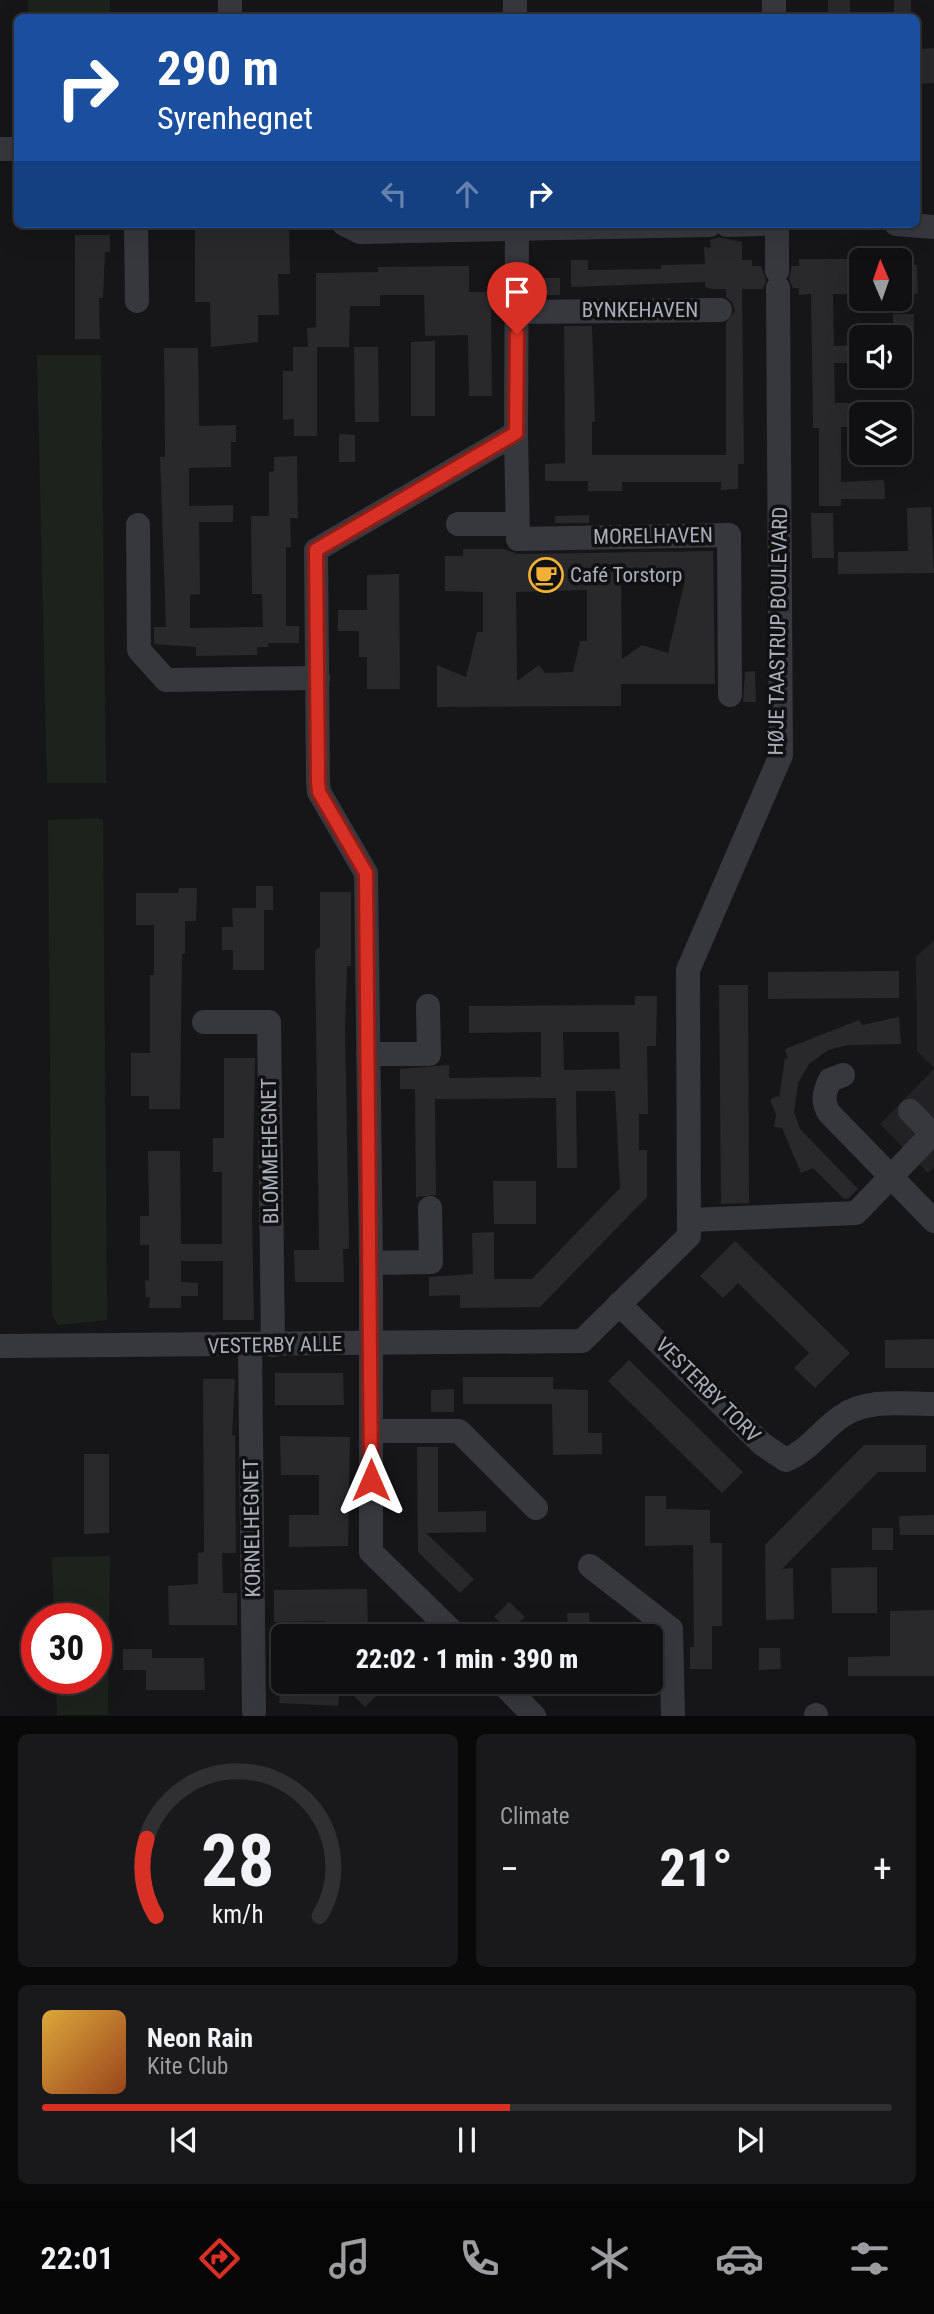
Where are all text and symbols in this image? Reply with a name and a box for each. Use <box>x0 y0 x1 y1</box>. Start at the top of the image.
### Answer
text: 290 m <box>157 40 279 97</box>
icon: right <box>42 42 133 133</box>
text: Syrenhegnet <box>157 99 313 137</box>
icon: left <box>375 175 413 213</box>
icon: ahead <box>448 175 486 213</box>
icon: right <box>521 175 559 213</box>
north arrow <box>849 248 912 312</box>
map controls <box>849 248 912 465</box>
pin <box>487 262 547 334</box>
icon: arrive <box>498 273 536 311</box>
street label: BYNKEHAVEN <box>582 298 698 322</box>
button: sound <box>849 325 912 388</box>
button: layers <box>849 402 912 465</box>
street label: HØJE TAASTRUP BOULEVARD <box>764 506 792 756</box>
street label: MORELHAVEN <box>593 523 713 549</box>
cafe icon: Café Torstorp <box>527 556 565 594</box>
place label: Café Torstorp <box>570 563 682 587</box>
street label: BLOMMEHEGNET <box>257 1078 283 1224</box>
street label: VESTERBY ALLE <box>207 1332 343 1358</box>
street label: VESTERBY TORV <box>651 1333 765 1447</box>
position arrow <box>334 1443 408 1517</box>
street label: KORNELHEGNET <box>239 1458 265 1598</box>
speed limit sign: 30 <box>21 1603 112 1694</box>
text: 22:02 · 1 min · 390 m <box>356 1644 578 1674</box>
text: Climate <box>500 1803 570 1830</box>
text: 28 <box>201 1819 275 1905</box>
text: 21° <box>659 1838 733 1899</box>
text: − <box>500 1847 519 1891</box>
text: + <box>873 1847 892 1891</box>
text: km/h <box>212 1900 264 1929</box>
text: Neon Rain <box>147 2023 253 2053</box>
text: Kite Club <box>147 2053 228 2080</box>
icon: previous <box>165 2121 203 2159</box>
icon: pause <box>448 2121 486 2159</box>
icon: next <box>731 2121 769 2159</box>
icon: directions <box>195 2234 244 2283</box>
icon: music <box>325 2234 374 2283</box>
icon: phone <box>455 2234 504 2283</box>
icon: climate <box>585 2234 634 2283</box>
icon: car <box>715 2234 764 2283</box>
icon: filters <box>845 2234 894 2283</box>
text: 22:01 <box>40 2239 114 2277</box>

